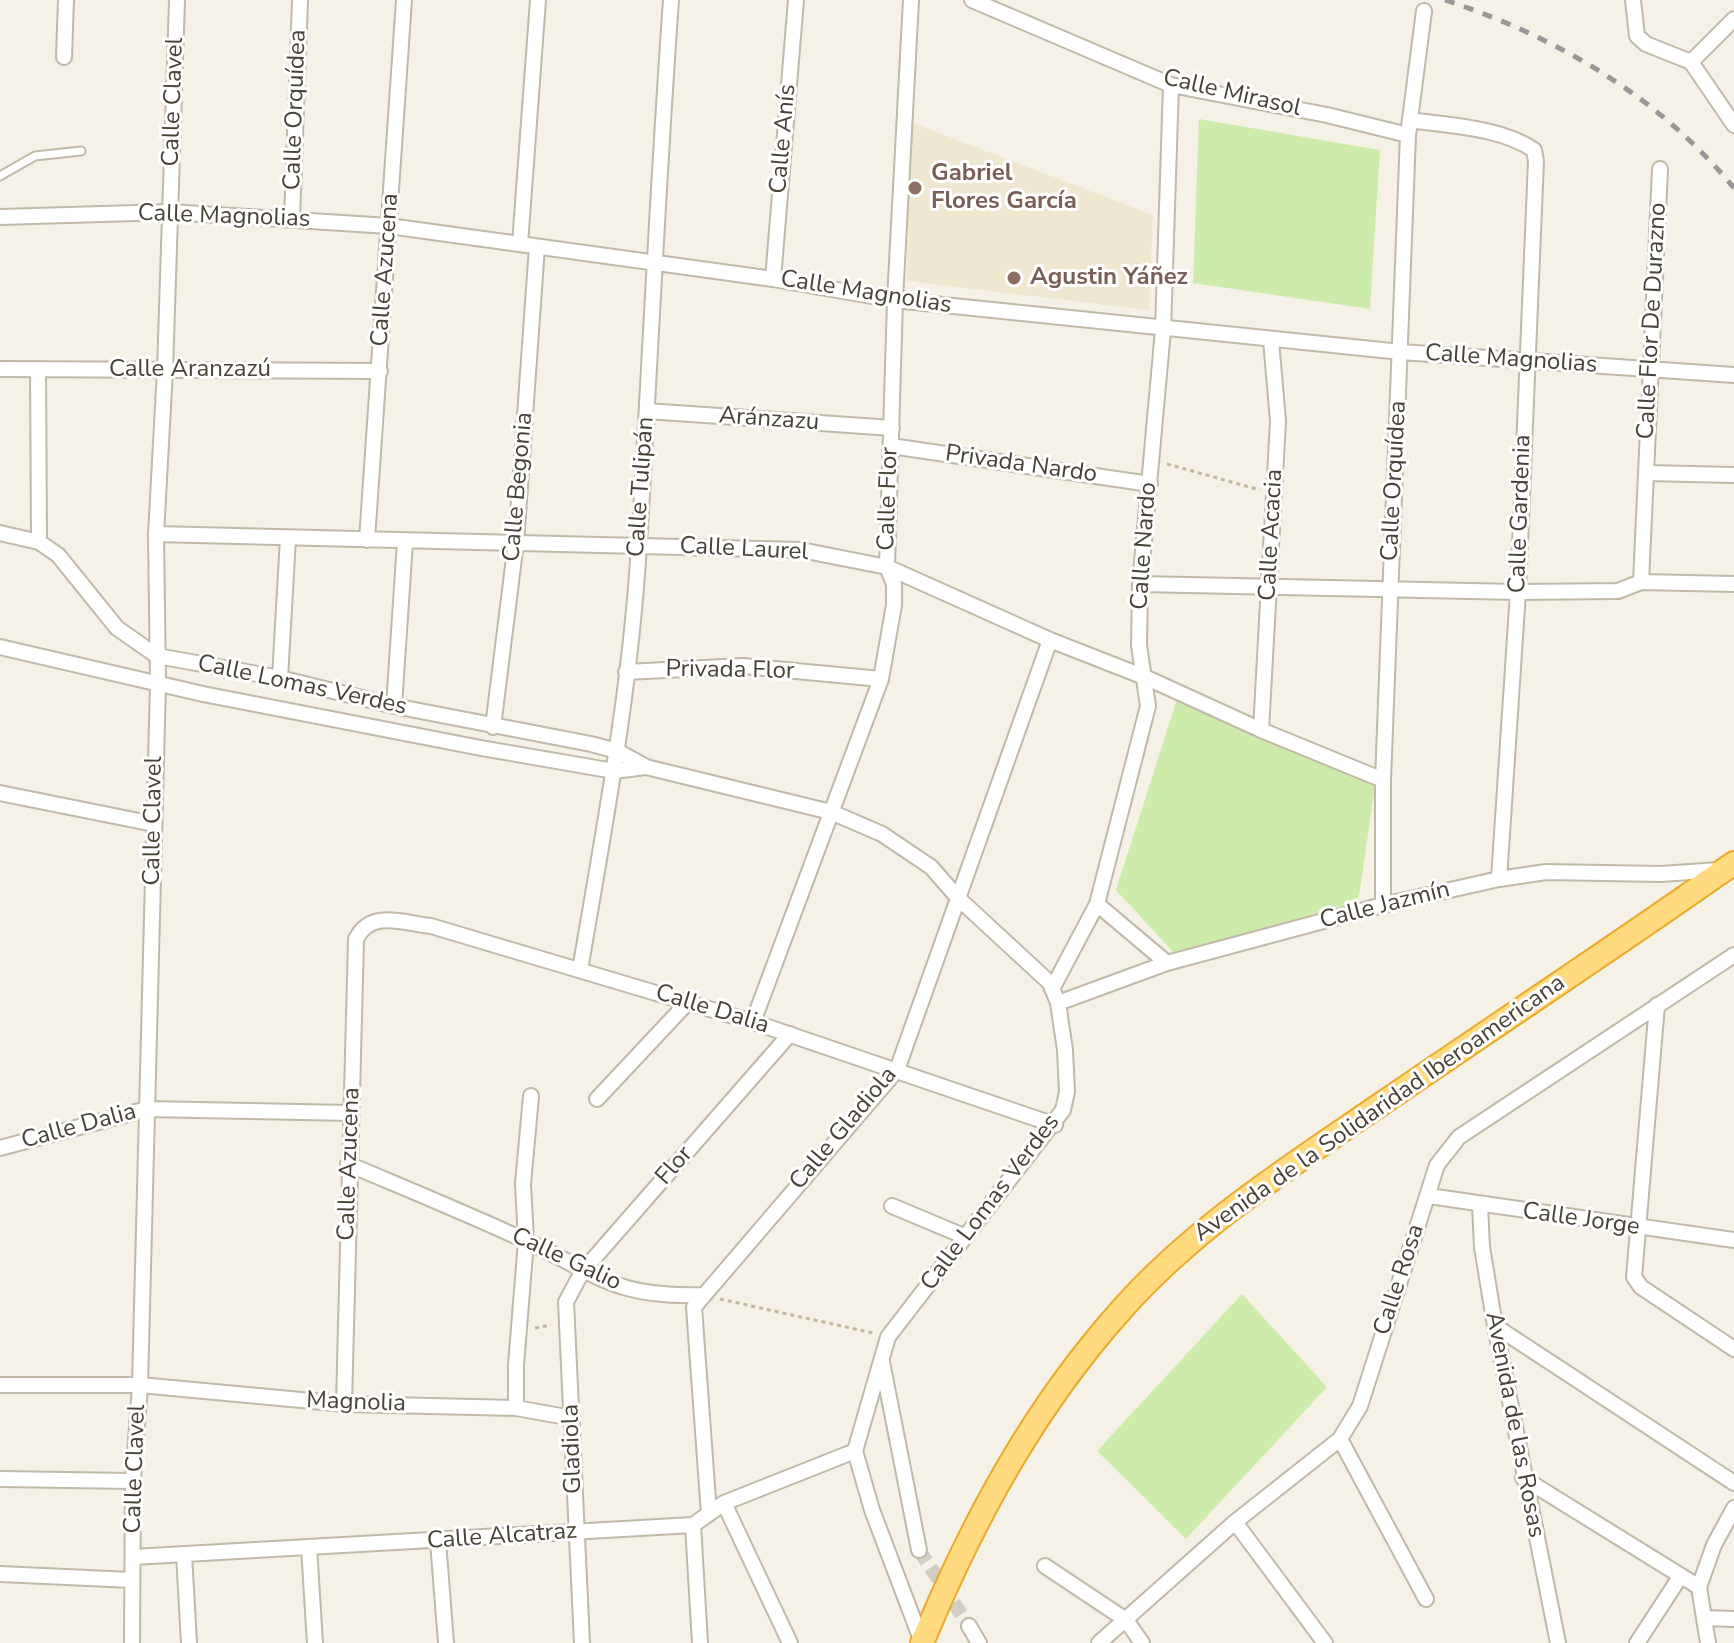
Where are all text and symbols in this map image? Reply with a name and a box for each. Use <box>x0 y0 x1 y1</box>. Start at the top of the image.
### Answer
street label: Calle Orquídea <box>279 29 313 191</box>
street label: Calle Clavel <box>157 37 191 167</box>
street label: Calle Mirasol <box>1160 64 1304 124</box>
street label: Calle Anís <box>765 83 803 195</box>
place label: Gabriel Flores García <box>931 160 1077 216</box>
marker: Gabriel Flores García <box>906 179 924 197</box>
street label: Calle Azucena <box>366 192 406 348</box>
street label: Calle Magnolias <box>137 200 311 234</box>
street label: Calle Flor De Durazno <box>1632 202 1674 440</box>
place label: Agustin Yáñez <box>1030 264 1188 292</box>
street label: Calle Magnolias <box>778 265 954 321</box>
marker: Agustin Yáñez <box>1005 269 1023 287</box>
street label: Calle Magnolias <box>1424 340 1598 380</box>
street label: Calle Aranzazú <box>109 356 271 384</box>
street label: Calle Orquídea <box>1376 400 1414 562</box>
street label: Aránzazu <box>718 402 820 438</box>
street label: Calle Begonia <box>498 411 540 563</box>
street label: Calle Tulipán <box>623 416 661 558</box>
street label: Calle Gardenia <box>1504 434 1538 594</box>
street label: Privada Nardo <box>943 440 1099 490</box>
street label: Calle Flor <box>873 447 905 551</box>
street label: Calle Acacia <box>1254 468 1290 602</box>
street label: Calle Nardo <box>1126 481 1164 611</box>
street label: Calle Laurel <box>679 532 809 568</box>
street label: Calle Lomas Verdes <box>195 650 409 722</box>
street label: Privada Flor <box>665 655 795 687</box>
street label: Calle Clavel <box>138 756 170 886</box>
street label: Calle Jazmín <box>1317 876 1453 936</box>
street label: Avenida de la Solidaridad Iberoamericana <box>1189 969 1571 1249</box>
street label: Calle Dalia <box>652 979 772 1041</box>
street label: Calle Gladiola <box>784 1062 904 1196</box>
street label: Calle Azucena <box>333 1087 367 1241</box>
street label: Calle Dalia <box>19 1098 139 1156</box>
street label: Calle Lomas Verdes <box>915 1109 1067 1297</box>
street label: Flor <box>650 1141 700 1191</box>
street label: Calle Jorge <box>1521 1198 1641 1242</box>
street label: Calle Rosa <box>1369 1221 1431 1339</box>
street label: Calle Galio <box>507 1222 625 1298</box>
street label: Avenida de las Rosas <box>1478 1310 1550 1540</box>
street label: Magnolia <box>306 1387 406 1419</box>
street label: Calle Clavel <box>119 1404 153 1534</box>
street label: Gladiola <box>557 1404 589 1494</box>
street label: Calle Alcatraz <box>426 1517 578 1557</box>

